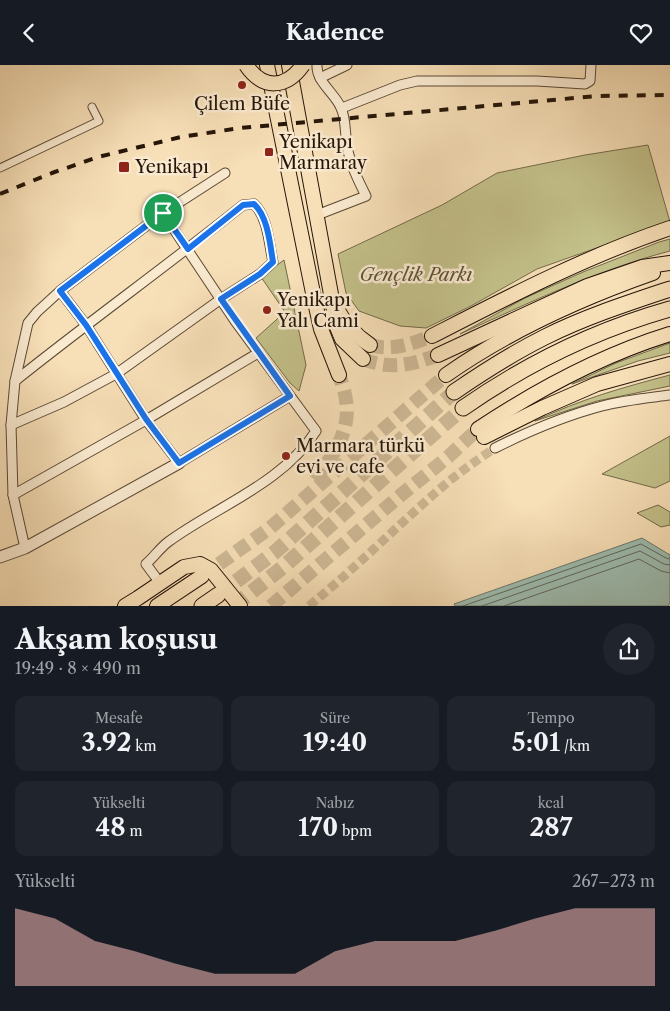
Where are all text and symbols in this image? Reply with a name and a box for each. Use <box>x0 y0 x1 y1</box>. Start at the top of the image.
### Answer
icon: back <box>15 19 43 47</box>
text: Kadence <box>286 19 384 46</box>
icon: heart <box>627 19 655 47</box>
marker: Çilem Büfe <box>236 79 248 91</box>
place label: Çilem Büfe <box>194 93 290 115</box>
place label: Yenikapı Marmaray <box>278 131 368 174</box>
marker: Yenikapı Marmaray <box>263 146 275 158</box>
place label: Yenikapı <box>134 156 209 178</box>
marker: Yenikapı <box>117 160 131 174</box>
pin <box>142 192 184 234</box>
icon: arrive <box>149 199 177 227</box>
park label: Gençlik Parkı <box>359 264 473 286</box>
place label: Yenikapı Yalı Cami <box>276 289 359 332</box>
marker: Yenikapı Yalı Cami <box>261 304 273 316</box>
place label: Marmara türkü evi ve cafe <box>296 435 425 478</box>
marker: Marmara türkü evi ve cafe <box>280 450 292 462</box>
text: Akşam koşusu <box>15 622 218 656</box>
button: share <box>603 623 655 675</box>
text: 19:49 · 8 × 490 m <box>15 658 141 678</box>
text: Mesafe <box>95 709 143 727</box>
text: Süre <box>320 709 350 727</box>
text: Tempo <box>527 709 575 727</box>
text: 3.92 <box>82 727 132 758</box>
text: 19:40 <box>303 727 367 758</box>
text: 5:01 <box>512 727 560 758</box>
text: km <box>132 737 157 755</box>
text: /km <box>560 737 590 755</box>
text: Yükselti <box>93 794 145 812</box>
text: Nabız <box>316 794 354 812</box>
text: kcal <box>538 794 564 812</box>
text: 48 <box>96 812 126 843</box>
text: 170 <box>298 812 338 843</box>
text: 287 <box>529 812 573 843</box>
text: m <box>126 822 142 840</box>
text: bpm <box>338 822 372 840</box>
text: Yükselti <box>15 871 75 891</box>
text: 267–273 m <box>572 871 655 891</box>

